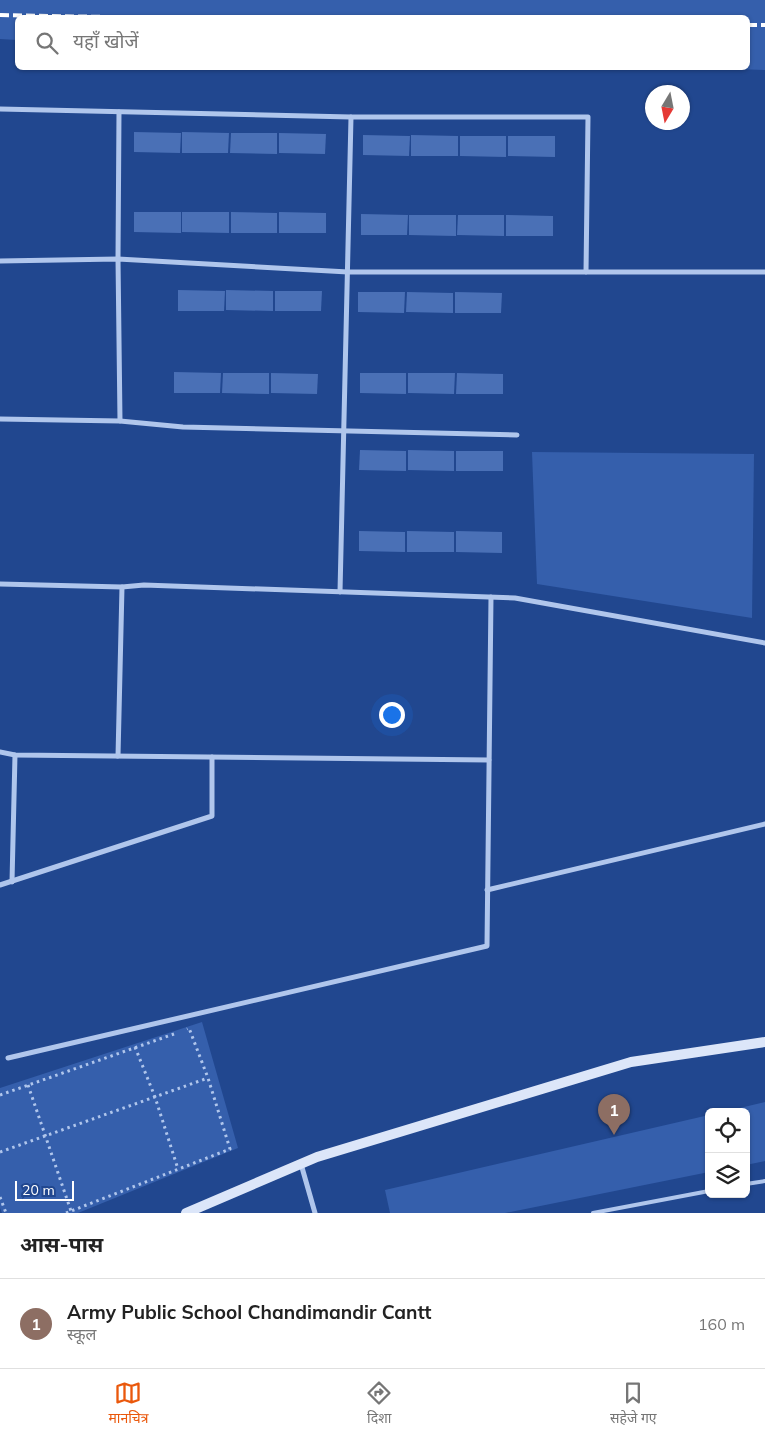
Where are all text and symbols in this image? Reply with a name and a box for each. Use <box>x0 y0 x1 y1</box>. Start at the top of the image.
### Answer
search box <box>15 15 750 70</box>
icon: search <box>33 29 61 57</box>
text: यहाँ खोजें <box>73 29 139 53</box>
north arrow <box>645 85 690 130</box>
your location <box>379 702 405 728</box>
pin: 1 <box>598 1094 630 1135</box>
map controls <box>705 1108 750 1198</box>
button: locate <box>705 1108 750 1153</box>
button: layers <box>705 1153 750 1198</box>
scale bar <box>15 1178 74 1201</box>
text: 20 m <box>22 1181 55 1199</box>
text: आस-पास <box>20 1231 103 1257</box>
text: Army Public School Chandimandir Cantt <box>67 1300 431 1324</box>
text: 1 <box>31 1314 41 1334</box>
text: 160 m <box>698 1314 745 1334</box>
text: स्कूल <box>67 1324 96 1344</box>
tab: मानचित्र <box>108 1379 148 1429</box>
tab: दिशा <box>365 1379 393 1429</box>
tab: सहेजे गए <box>610 1379 657 1429</box>

